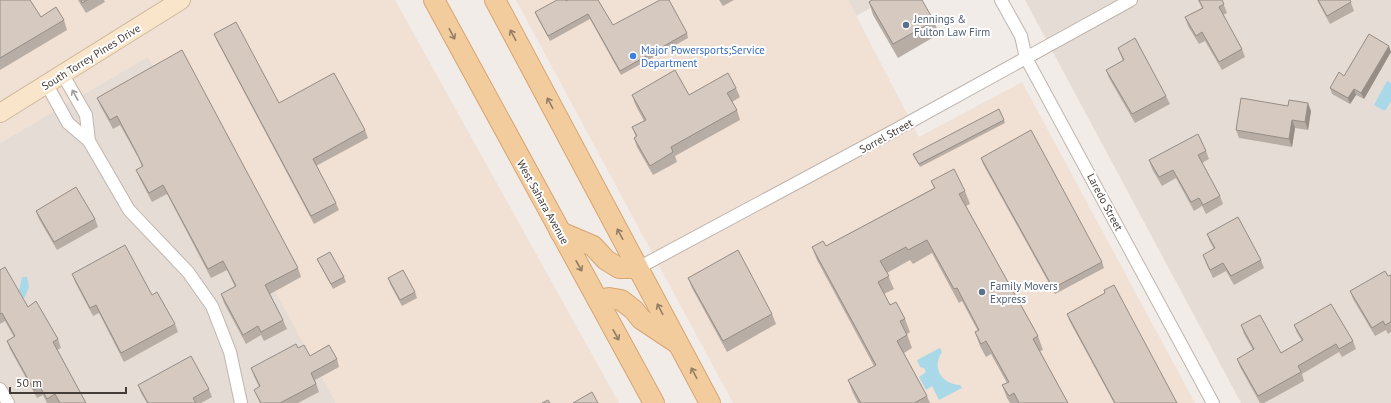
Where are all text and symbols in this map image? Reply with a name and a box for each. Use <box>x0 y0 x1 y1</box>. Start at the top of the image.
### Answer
place label: Jennings & Fulton Law Firm <box>913 12 990 39</box>
marker: Jennings & Fulton Law Firm <box>901 20 911 30</box>
street label: South Torrey Pines Drive <box>39 21 143 93</box>
one-way arrow <box>449 28 456 40</box>
one-way arrow <box>509 29 516 41</box>
place label: Major Powersports;Service Department <box>641 43 765 70</box>
marker: Major Powersports;Service Department <box>628 51 638 61</box>
one-way arrow <box>70 89 78 101</box>
one-way arrow <box>546 98 553 110</box>
street label: Sorrel Street <box>857 115 915 156</box>
street label: West Sahara Avenue <box>514 157 572 247</box>
street label: Laredo Street <box>1084 171 1126 233</box>
one-way arrow <box>615 228 623 240</box>
one-way arrow <box>575 260 583 272</box>
place label: Family Movers Express <box>990 279 1058 306</box>
marker: Family Movers Express <box>977 287 987 297</box>
one-way arrow <box>656 304 663 316</box>
one-way arrow <box>613 328 621 340</box>
one-way arrow <box>690 368 697 380</box>
scale bar <box>10 369 126 395</box>
text: 50 m <box>16 375 42 390</box>

